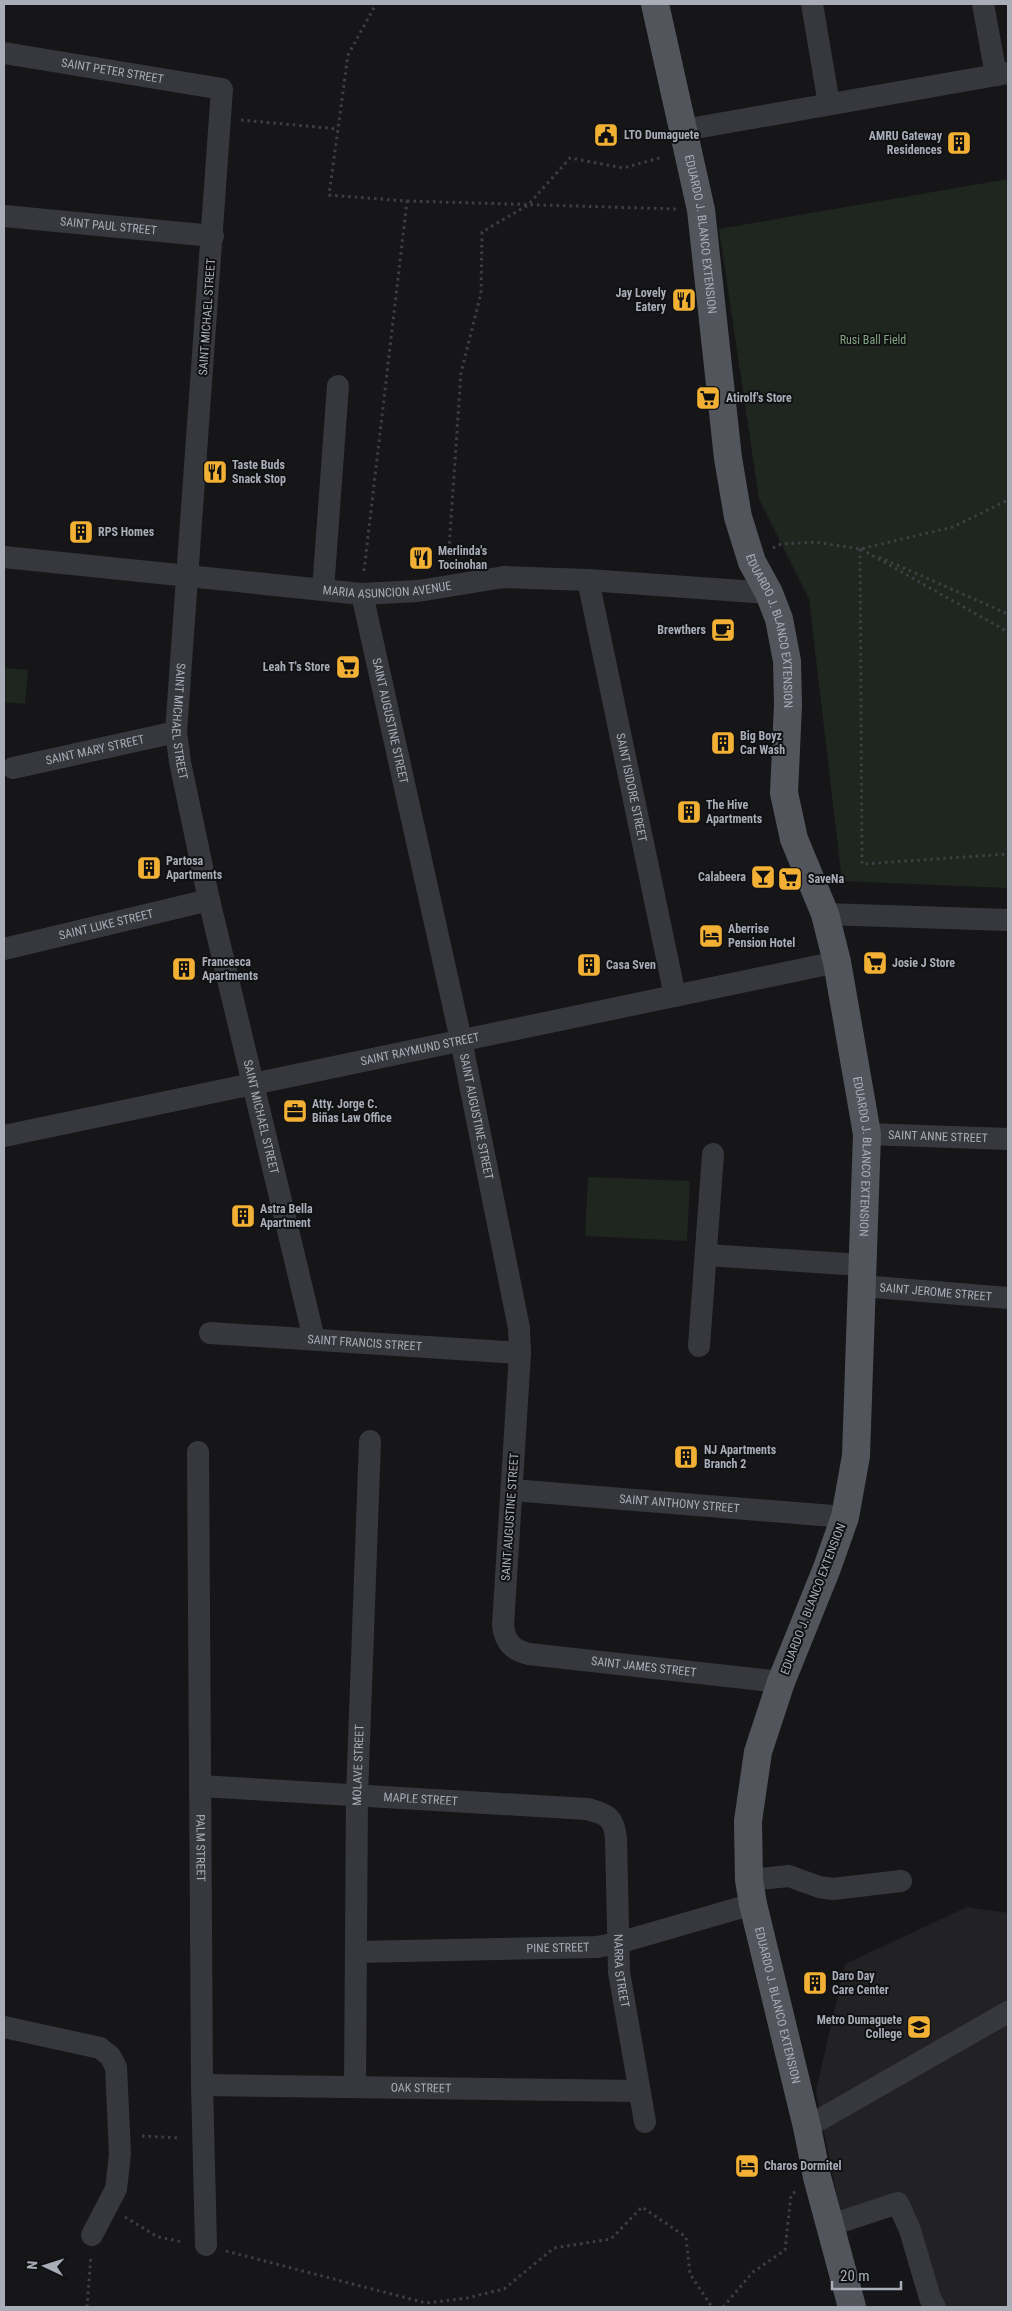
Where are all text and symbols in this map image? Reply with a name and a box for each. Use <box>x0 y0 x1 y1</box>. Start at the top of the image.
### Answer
street label: SAINT PETER STREET <box>60 56 165 86</box>
public building icon: LTO Dumaguete <box>593 122 619 148</box>
place label: LTO Dumaguete <box>624 128 699 142</box>
place label: AMRU Gateway Residences <box>869 129 943 157</box>
building icon: AMRU Gateway Residences <box>946 130 972 156</box>
street label: EDUARDO J. BLANCO EXTENSION <box>682 153 719 315</box>
street label: SAINT PAUL STREET <box>59 214 158 238</box>
street label: SAINT MICHAEL STREET <box>196 258 218 376</box>
place label: Jay Lovely Eatery <box>615 286 667 314</box>
restaurant icon: Jay Lovely Eatery <box>671 287 697 313</box>
park label: Rusi Ball Field <box>840 333 906 347</box>
supermarket icon: Atirolf's Store <box>695 385 721 411</box>
place label: Atirolf's Store <box>726 391 792 405</box>
place label: Taste Buds Snack Stop <box>232 458 286 486</box>
restaurant icon: Taste Buds Snack Stop <box>202 459 228 485</box>
building icon: RPS Homes <box>68 519 94 545</box>
place label: RPS Homes <box>98 525 155 539</box>
place label: Merlinda's Tocinohan <box>438 544 488 572</box>
restaurant icon: Merlinda's Tocinohan <box>408 545 434 571</box>
street label: EDUARDO J. BLANCO EXTENSION <box>743 552 795 708</box>
street label: MARIA ASUNCION AVENUE <box>322 579 452 601</box>
cafe icon: Brewthers <box>710 617 736 643</box>
place label: Brewthers <box>657 623 707 637</box>
supermarket icon: Leah T's Store <box>335 654 361 680</box>
street label: SAINT AUGUSTINE STREET <box>369 657 411 785</box>
place label: Leah T's Store <box>263 660 330 674</box>
street label: SAINT MICHAEL STREET <box>169 662 190 781</box>
place label: Big Boyz Car Wash <box>740 729 785 757</box>
building icon: Big Boyz Car Wash <box>710 730 736 756</box>
street label: SAINT MARY STREET <box>44 732 146 768</box>
street label: SAINT ISIDORE STREET <box>613 732 650 843</box>
place label: The Hive Apartments <box>706 798 763 826</box>
building icon: The Hive Apartments <box>676 799 702 825</box>
place label: Partosa Apartments <box>166 854 223 882</box>
building icon: Partosa Apartments <box>136 855 162 881</box>
bar icon: Calabeera <box>750 864 776 890</box>
supermarket icon: SaveNa <box>777 866 803 892</box>
place label: Calabeera <box>698 870 746 884</box>
place label: SaveNa <box>808 872 844 886</box>
street label: SAINT LUKE STREET <box>57 907 155 943</box>
place label: Aberrise Pension Hotel <box>728 922 795 950</box>
hotel icon: Aberrise Pension Hotel <box>698 923 724 949</box>
supermarket icon: Josie J Store <box>862 950 888 976</box>
building icon: Casa Sven <box>576 952 602 978</box>
place label: Francesca Apartments <box>202 955 259 983</box>
building icon: Francesca Apartments <box>171 956 197 982</box>
place label: Josie J Store <box>892 956 955 970</box>
place label: Casa Sven <box>606 958 656 972</box>
street label: SAINT RAYMUND STREET <box>359 1030 481 1068</box>
street label: SAINT AUGUSTINE STREET <box>457 1052 496 1181</box>
street label: SAINT MICHAEL STREET <box>240 1058 281 1176</box>
street label: EDUARDO J. BLANCO EXTENSION <box>850 1075 874 1237</box>
place label: Atty. Jorge C. Biñas Law Office <box>312 1097 392 1125</box>
office icon: Atty. Jorge C. Biñas Law Office <box>282 1098 308 1124</box>
street label: SAINT ANNE STREET <box>888 1128 988 1145</box>
place label: Astra Bella Apartment <box>260 1202 313 1230</box>
building icon: Astra Bella Apartment <box>230 1203 256 1229</box>
street label: SAINT JEROME STREET <box>879 1280 992 1304</box>
street label: SAINT FRANCIS STREET <box>307 1332 422 1354</box>
place label: NJ Apartments Branch 2 <box>704 1443 777 1471</box>
building icon: NJ Apartments Branch 2 <box>673 1444 699 1470</box>
street label: SAINT AUGUSTINE STREET <box>499 1453 521 1581</box>
street label: SAINT ANTHONY STREET <box>619 1492 740 1515</box>
street label: EDUARDO J. BLANCO EXTENSION <box>778 1521 848 1677</box>
street label: SAINT JAMES STREET <box>590 1654 697 1680</box>
street label: MOLAVE STREET <box>350 1724 367 1806</box>
street label: MAPLE STREET <box>383 1790 458 1808</box>
street label: PALM STREET <box>193 1814 208 1882</box>
street label: EDUARDO J. BLANCO EXTENSION <box>752 1925 803 2085</box>
street label: NARRA STREET <box>611 1934 632 2009</box>
street label: PINE STREET <box>526 1940 590 1955</box>
place label: Daro Day Care Center <box>832 1969 889 1997</box>
building icon: Daro Day Care Center <box>802 1970 828 1996</box>
place label: Metro Dumaguete College <box>817 2013 902 2041</box>
school or university icon: Metro Dumaguete College <box>906 2014 932 2040</box>
street label: OAK STREET <box>391 2081 451 2095</box>
hotel icon: Charos Dormitel <box>734 2153 760 2179</box>
place label: Charos Dormitel <box>764 2159 841 2173</box>
north arrow <box>20 2241 70 2291</box>
scale bar <box>832 2258 901 2290</box>
text: N <box>24 2260 40 2270</box>
text: 20 m <box>840 2267 870 2285</box>

